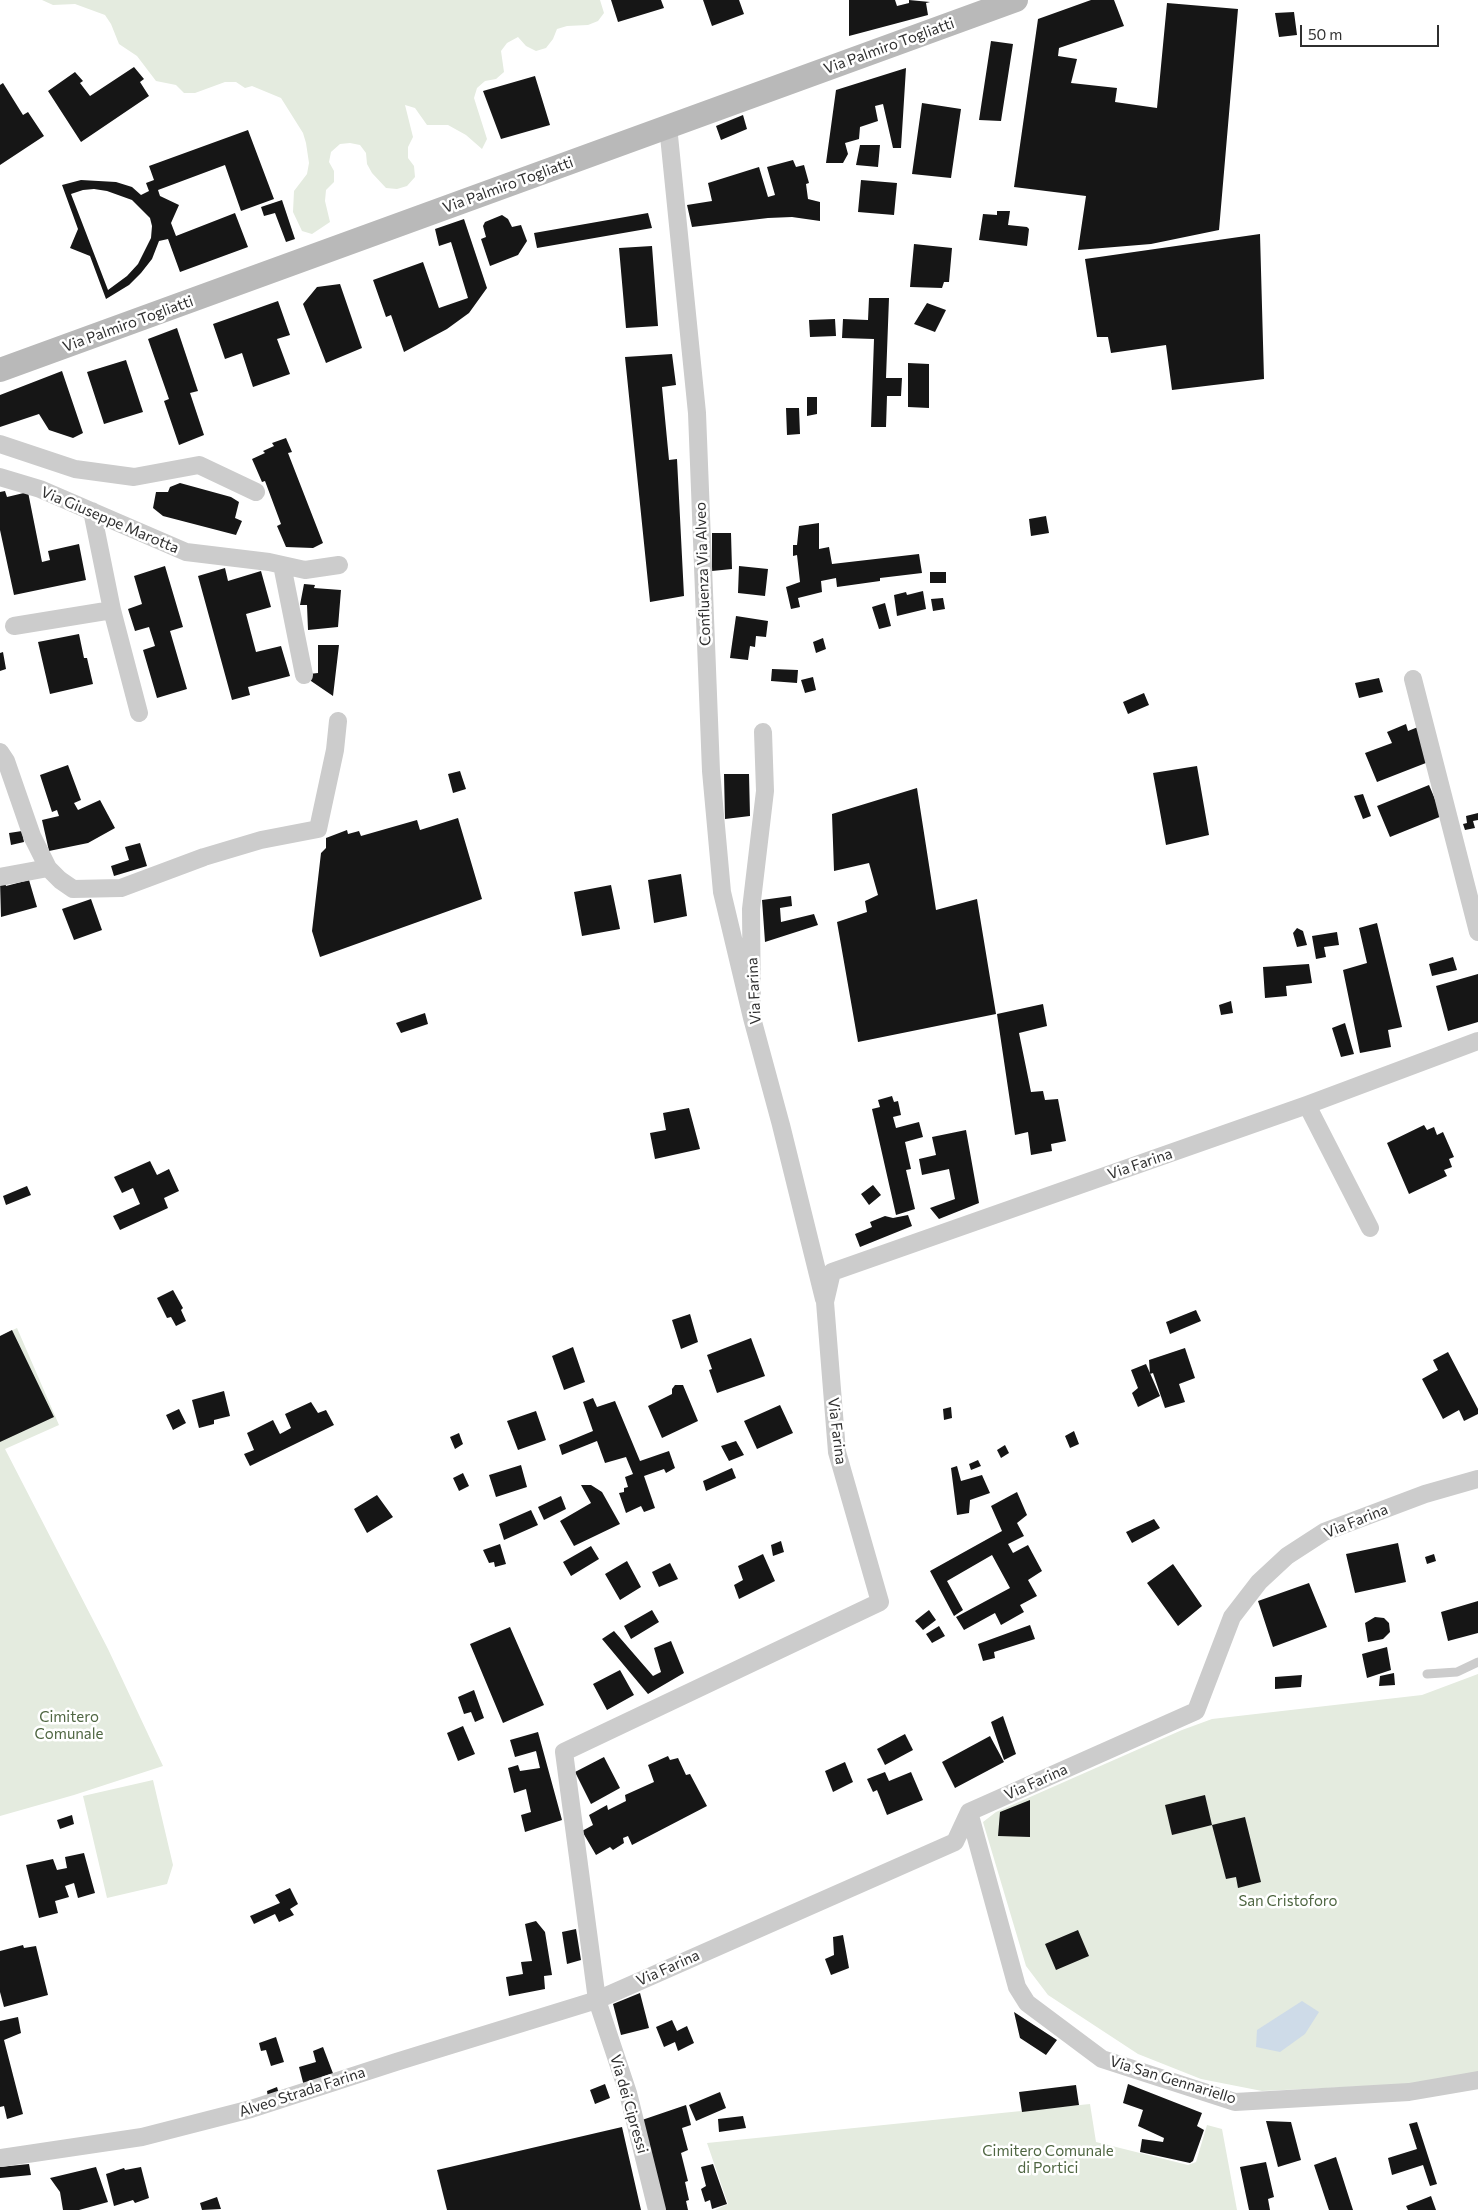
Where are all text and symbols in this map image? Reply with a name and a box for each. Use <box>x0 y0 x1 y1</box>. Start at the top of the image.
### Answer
street label: Via Palmiro Togliatti <box>821 14 957 78</box>
scale bar <box>1303 15 1442 47</box>
text: 50 m <box>1308 25 1342 43</box>
street label: Via Palmiro Togliatti <box>440 153 576 217</box>
street label: Via Palmiro Togliatti <box>60 292 196 356</box>
street label: Via Giuseppe Marotta <box>38 483 182 557</box>
street label: Confluenza Via Alveo <box>691 502 715 646</box>
street label: Via Farina <box>743 957 765 1025</box>
street label: Via Farina <box>1105 1145 1175 1183</box>
street label: Via Farina <box>824 1397 850 1465</box>
street label: Via Farina <box>1321 1500 1391 1542</box>
park label: Cimitero Comunale <box>35 1708 103 1743</box>
street label: Via Farina <box>1002 1760 1070 1804</box>
park label: San Cristoforo <box>1238 1892 1338 1910</box>
street label: Via Farina <box>634 1946 702 1990</box>
street label: Via dei Cipressi <box>606 2052 652 2156</box>
street label: Via San Gennariello <box>1108 2052 1238 2108</box>
street label: Alveo Strada Farina <box>237 2063 367 2121</box>
park label: Cimitero Comunale di Portici <box>982 2142 1114 2177</box>

